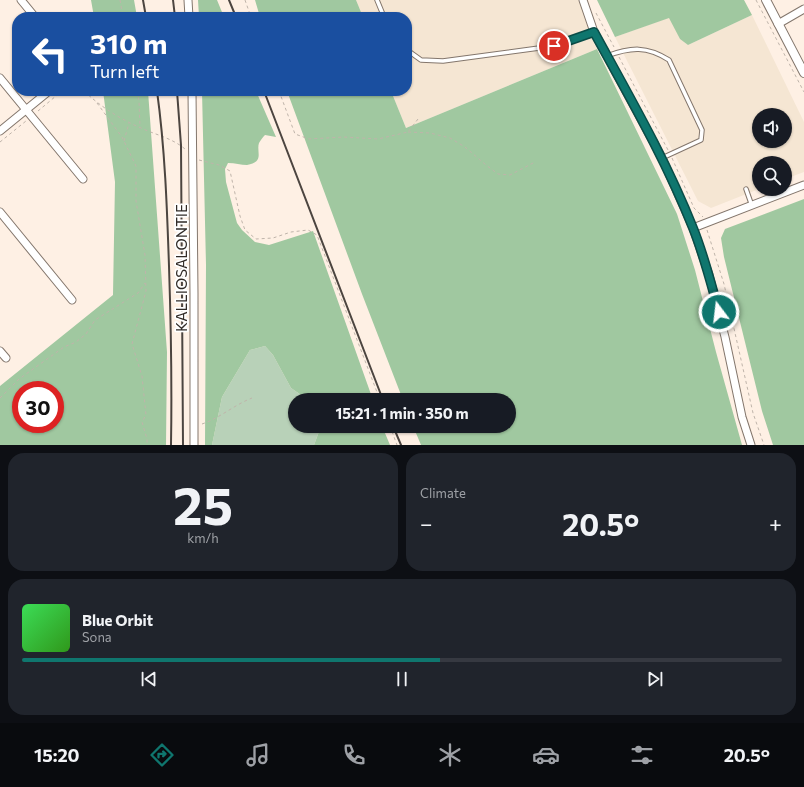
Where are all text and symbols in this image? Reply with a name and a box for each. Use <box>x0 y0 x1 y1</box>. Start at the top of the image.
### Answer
text: 310 m <box>90 26 167 60</box>
icon: left <box>24 28 76 80</box>
pin <box>537 29 571 63</box>
icon: arrive <box>543 35 565 57</box>
text: Turn left <box>90 60 159 82</box>
map controls <box>752 108 792 196</box>
button: sound <box>752 108 792 148</box>
button: search <box>752 156 792 196</box>
street label: KALLIOSALONTIE <box>172 204 190 332</box>
position arrow <box>698 291 740 333</box>
speed limit sign: 30 <box>12 381 64 433</box>
text: 15:21 · 1 min · 350 m <box>335 404 469 422</box>
text: 25 <box>173 472 233 536</box>
text: Climate <box>420 485 466 501</box>
text: 20.5° <box>562 505 639 542</box>
text: − <box>420 510 433 537</box>
text: + <box>769 510 782 537</box>
text: km/h <box>187 530 219 546</box>
text: Blue Orbit <box>82 611 153 629</box>
text: Sona <box>82 629 112 645</box>
icon: previous <box>138 668 160 690</box>
icon: pause <box>391 668 413 690</box>
icon: next <box>644 668 666 690</box>
icon: directions <box>148 741 176 769</box>
icon: music <box>244 741 272 769</box>
icon: phone <box>340 741 368 769</box>
icon: climate <box>436 741 464 769</box>
icon: car <box>532 741 560 769</box>
icon: filters <box>628 741 656 769</box>
text: 15:20 <box>34 744 80 766</box>
text: 20.5° <box>724 744 770 766</box>

